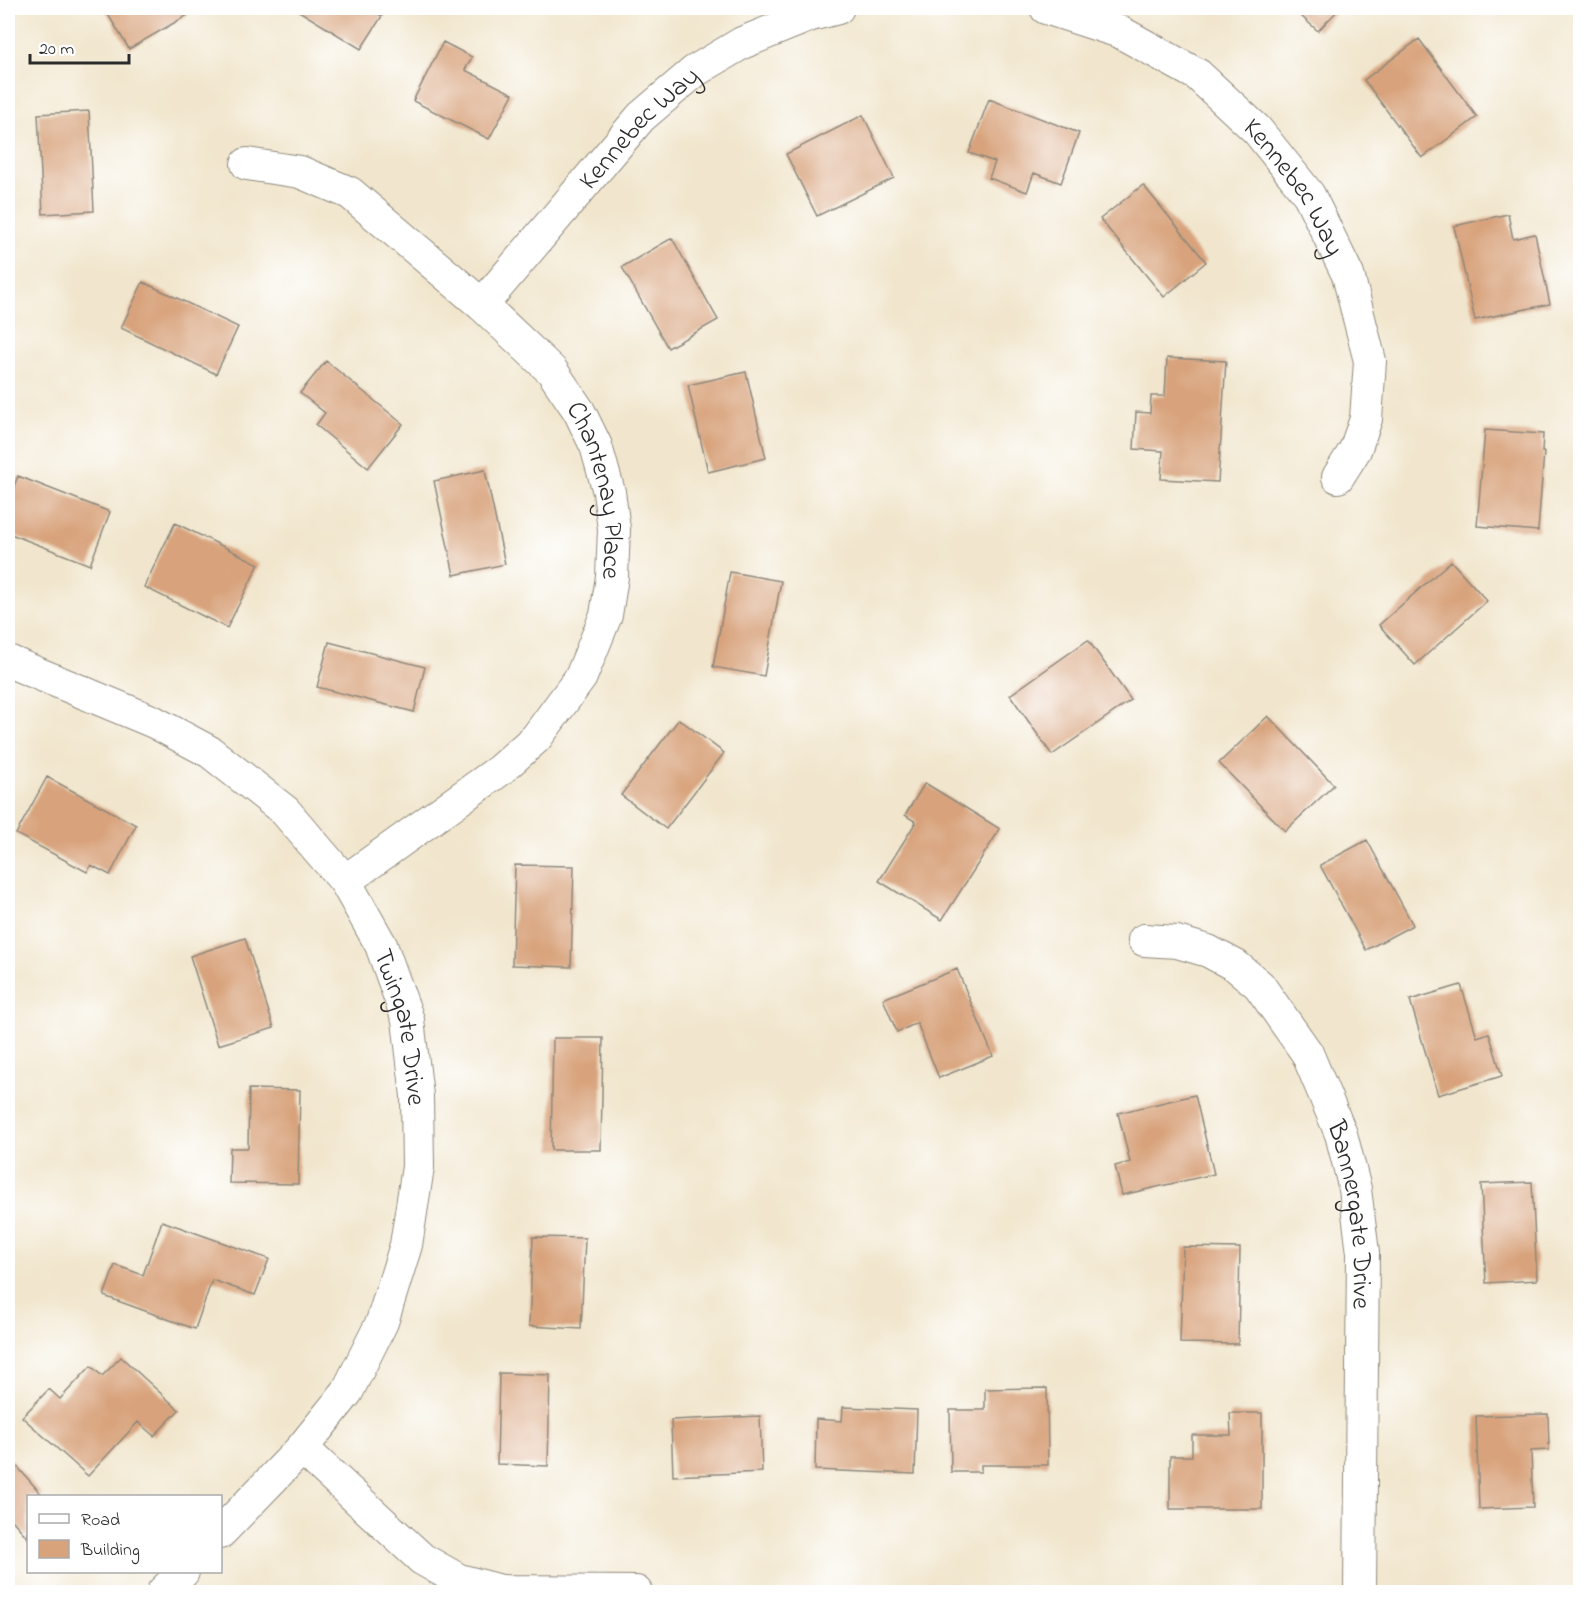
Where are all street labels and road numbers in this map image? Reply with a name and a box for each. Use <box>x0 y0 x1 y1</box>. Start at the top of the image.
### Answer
street label: Kennebec Way <box>571 58 709 199</box>
street label: Kennebec Way <box>1234 110 1353 263</box>
street label: Chantenay Place <box>556 394 631 581</box>
street label: Twingate Drive <box>362 944 434 1107</box>
street label: Bannergate Drive <box>1315 1114 1380 1310</box>

